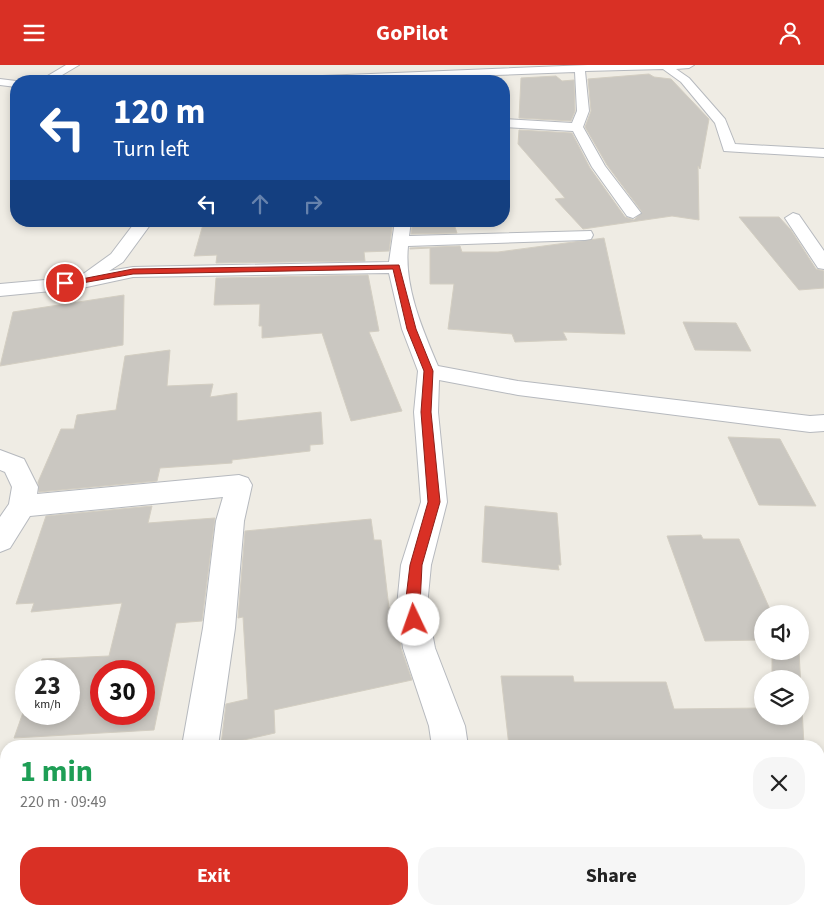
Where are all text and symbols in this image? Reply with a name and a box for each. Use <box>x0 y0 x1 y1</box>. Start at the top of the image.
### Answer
text: GoPilot <box>376 17 448 49</box>
icon: menu <box>20 19 48 47</box>
icon: person <box>776 19 804 47</box>
text: 120 m <box>113 87 205 137</box>
icon: left <box>30 95 95 160</box>
text: Turn left <box>113 133 189 165</box>
icon: left <box>193 190 221 218</box>
icon: ahead <box>246 190 274 218</box>
icon: right <box>299 190 327 218</box>
pin <box>44 262 86 304</box>
icon: arrive <box>51 269 79 297</box>
position arrow <box>387 593 439 645</box>
map controls <box>754 605 809 725</box>
button: sound <box>754 605 809 660</box>
speed limit sign: 30 <box>90 660 155 725</box>
text: 23 <box>34 668 61 704</box>
button: layers <box>754 670 809 725</box>
text: km/h <box>34 696 61 713</box>
text: 1 min <box>20 750 93 793</box>
button: close <box>753 757 805 809</box>
text: 220 m · 09:49 <box>20 791 107 813</box>
button: Exit <box>20 847 408 905</box>
button: Share <box>418 847 805 905</box>

